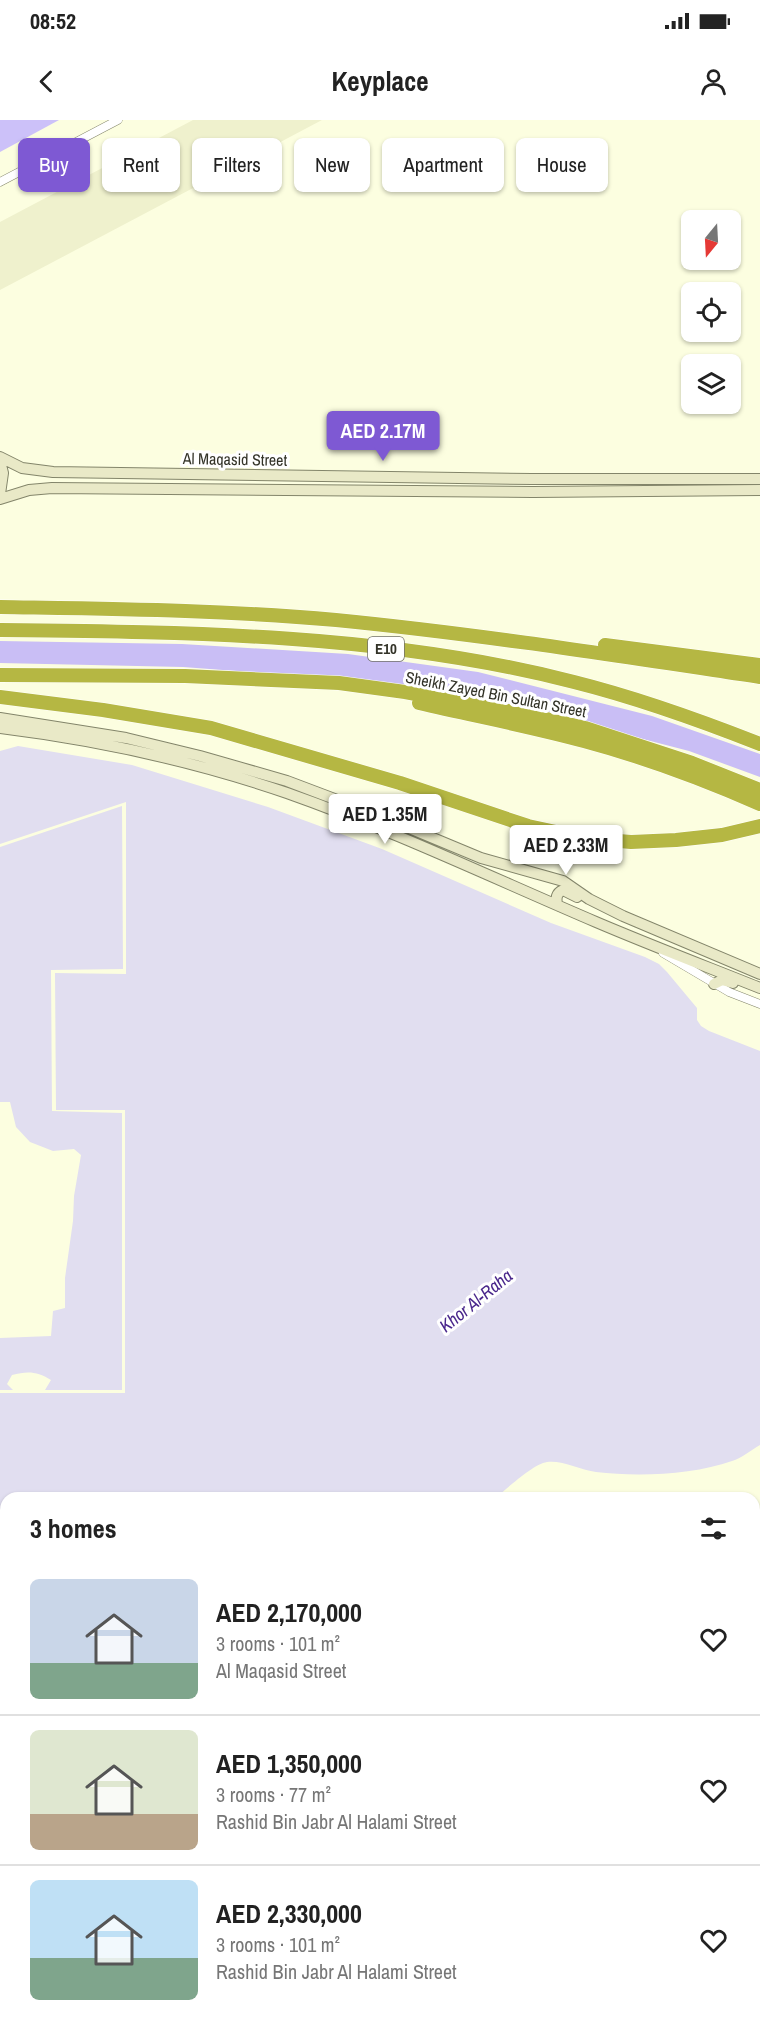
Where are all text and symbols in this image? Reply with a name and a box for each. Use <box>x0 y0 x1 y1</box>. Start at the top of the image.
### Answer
text: 08:52 <box>30 6 76 36</box>
text: Keyplace <box>331 63 429 99</box>
icon: back <box>30 65 63 98</box>
icon: person <box>697 65 730 98</box>
chip: Buy <box>18 138 90 192</box>
chip: Rent <box>102 138 180 192</box>
chip: Filters <box>192 138 282 192</box>
chip: New <box>294 138 370 192</box>
chip: Apartment <box>382 138 504 192</box>
chip: House <box>516 138 608 192</box>
north arrow <box>681 210 741 270</box>
map controls <box>681 210 741 414</box>
button: locate <box>681 282 741 342</box>
button: layers <box>681 354 741 414</box>
pin: AED 2.17M <box>314 411 452 462</box>
text: AED 2.17M <box>341 417 425 444</box>
street label: Al Maqasid Street <box>182 447 288 471</box>
road number: E10 <box>368 637 404 661</box>
street label: Sheikh Zayed Bin Sultan Street <box>404 666 589 722</box>
pin: AED 1.35M <box>316 794 454 845</box>
text: AED 1.35M <box>343 800 427 827</box>
pin: AED 2.33M <box>497 825 635 876</box>
text: AED 2.33M <box>524 831 608 858</box>
water label: Khor Al-Raha <box>434 1263 518 1338</box>
text: 3 homes <box>30 1511 117 1546</box>
icon: filters <box>697 1512 730 1545</box>
text: AED 2,170,000 <box>216 1595 362 1630</box>
icon: home <box>78 1603 150 1675</box>
icon: heart <box>697 1623 730 1656</box>
text: 3 rooms · 101 m² <box>216 1630 340 1657</box>
text: Al Maqasid Street <box>216 1657 346 1684</box>
text: AED 1,350,000 <box>216 1746 362 1781</box>
icon: home <box>78 1754 150 1826</box>
icon: heart <box>697 1774 730 1807</box>
text: 3 rooms · 77 m² <box>216 1781 331 1808</box>
text: Rashid Bin Jabr Al Halami Street <box>216 1808 457 1835</box>
text: AED 2,330,000 <box>216 1896 362 1931</box>
icon: home <box>78 1904 150 1976</box>
icon: heart <box>697 1924 730 1957</box>
text: 3 rooms · 101 m² <box>216 1931 340 1958</box>
text: Rashid Bin Jabr Al Halami Street <box>216 1958 457 1985</box>

